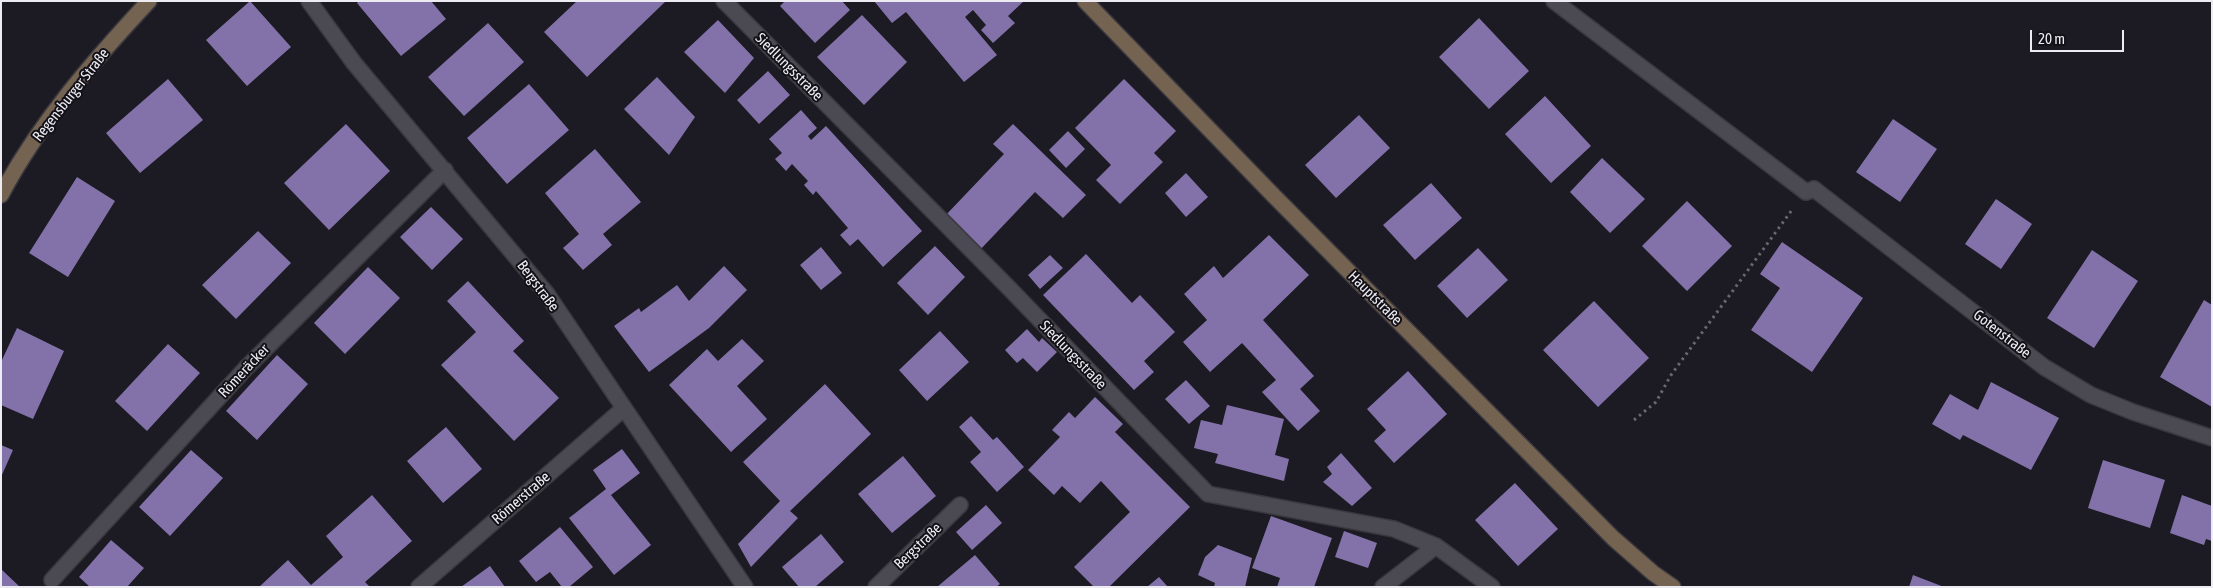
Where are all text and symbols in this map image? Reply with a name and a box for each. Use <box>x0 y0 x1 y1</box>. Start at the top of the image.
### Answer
scale bar <box>2033 20 2127 52</box>
street label: Siedlungsstraße <box>751 29 827 105</box>
text: 20 m <box>2038 30 2065 47</box>
street label: Regensburger Straße <box>29 45 113 145</box>
street label: Bergstraße <box>513 257 563 315</box>
street label: Hauptstraße <box>1344 267 1406 329</box>
street label: Gotenstraße <box>1970 306 2034 362</box>
street label: Siedlungsstraße <box>1036 317 1110 393</box>
street label: Römeräcker <box>215 341 273 401</box>
street label: Römerstraße <box>488 468 554 528</box>
street label: Bergstraße <box>891 519 945 573</box>

